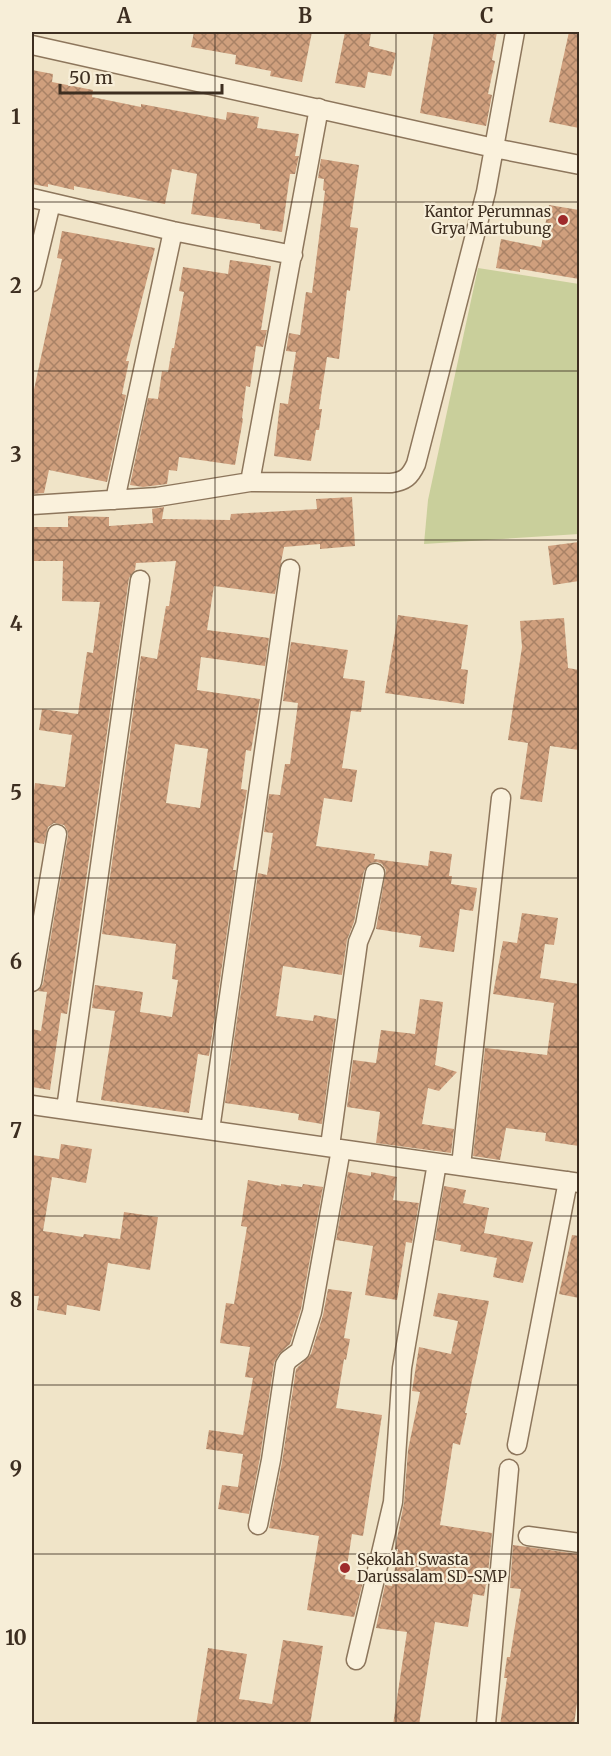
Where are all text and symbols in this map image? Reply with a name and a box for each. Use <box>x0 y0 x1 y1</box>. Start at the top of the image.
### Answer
text: A <box>116 3 132 28</box>
text: B <box>298 3 312 28</box>
text: C <box>480 3 494 28</box>
scale bar <box>60 57 222 95</box>
text: 50 m <box>69 66 113 89</box>
text: 1 <box>11 104 21 129</box>
place label: Kantor Perumnas Grya Martubung <box>424 202 551 238</box>
marker: Kantor Perumnas Grya Martubung <box>556 213 570 227</box>
text: 2 <box>10 273 22 298</box>
text: 3 <box>10 442 22 467</box>
text: 4 <box>10 611 23 636</box>
text: 5 <box>10 780 22 805</box>
text: 6 <box>10 949 22 974</box>
text: 7 <box>10 1118 22 1143</box>
text: 8 <box>10 1287 22 1312</box>
text: 9 <box>10 1456 22 1481</box>
place label: Sekolah Swasta Darussalam SD-SMP <box>357 1550 507 1586</box>
marker: Sekolah Swasta Darussalam SD-SMP <box>338 1561 352 1575</box>
text: 10 <box>5 1625 27 1650</box>

